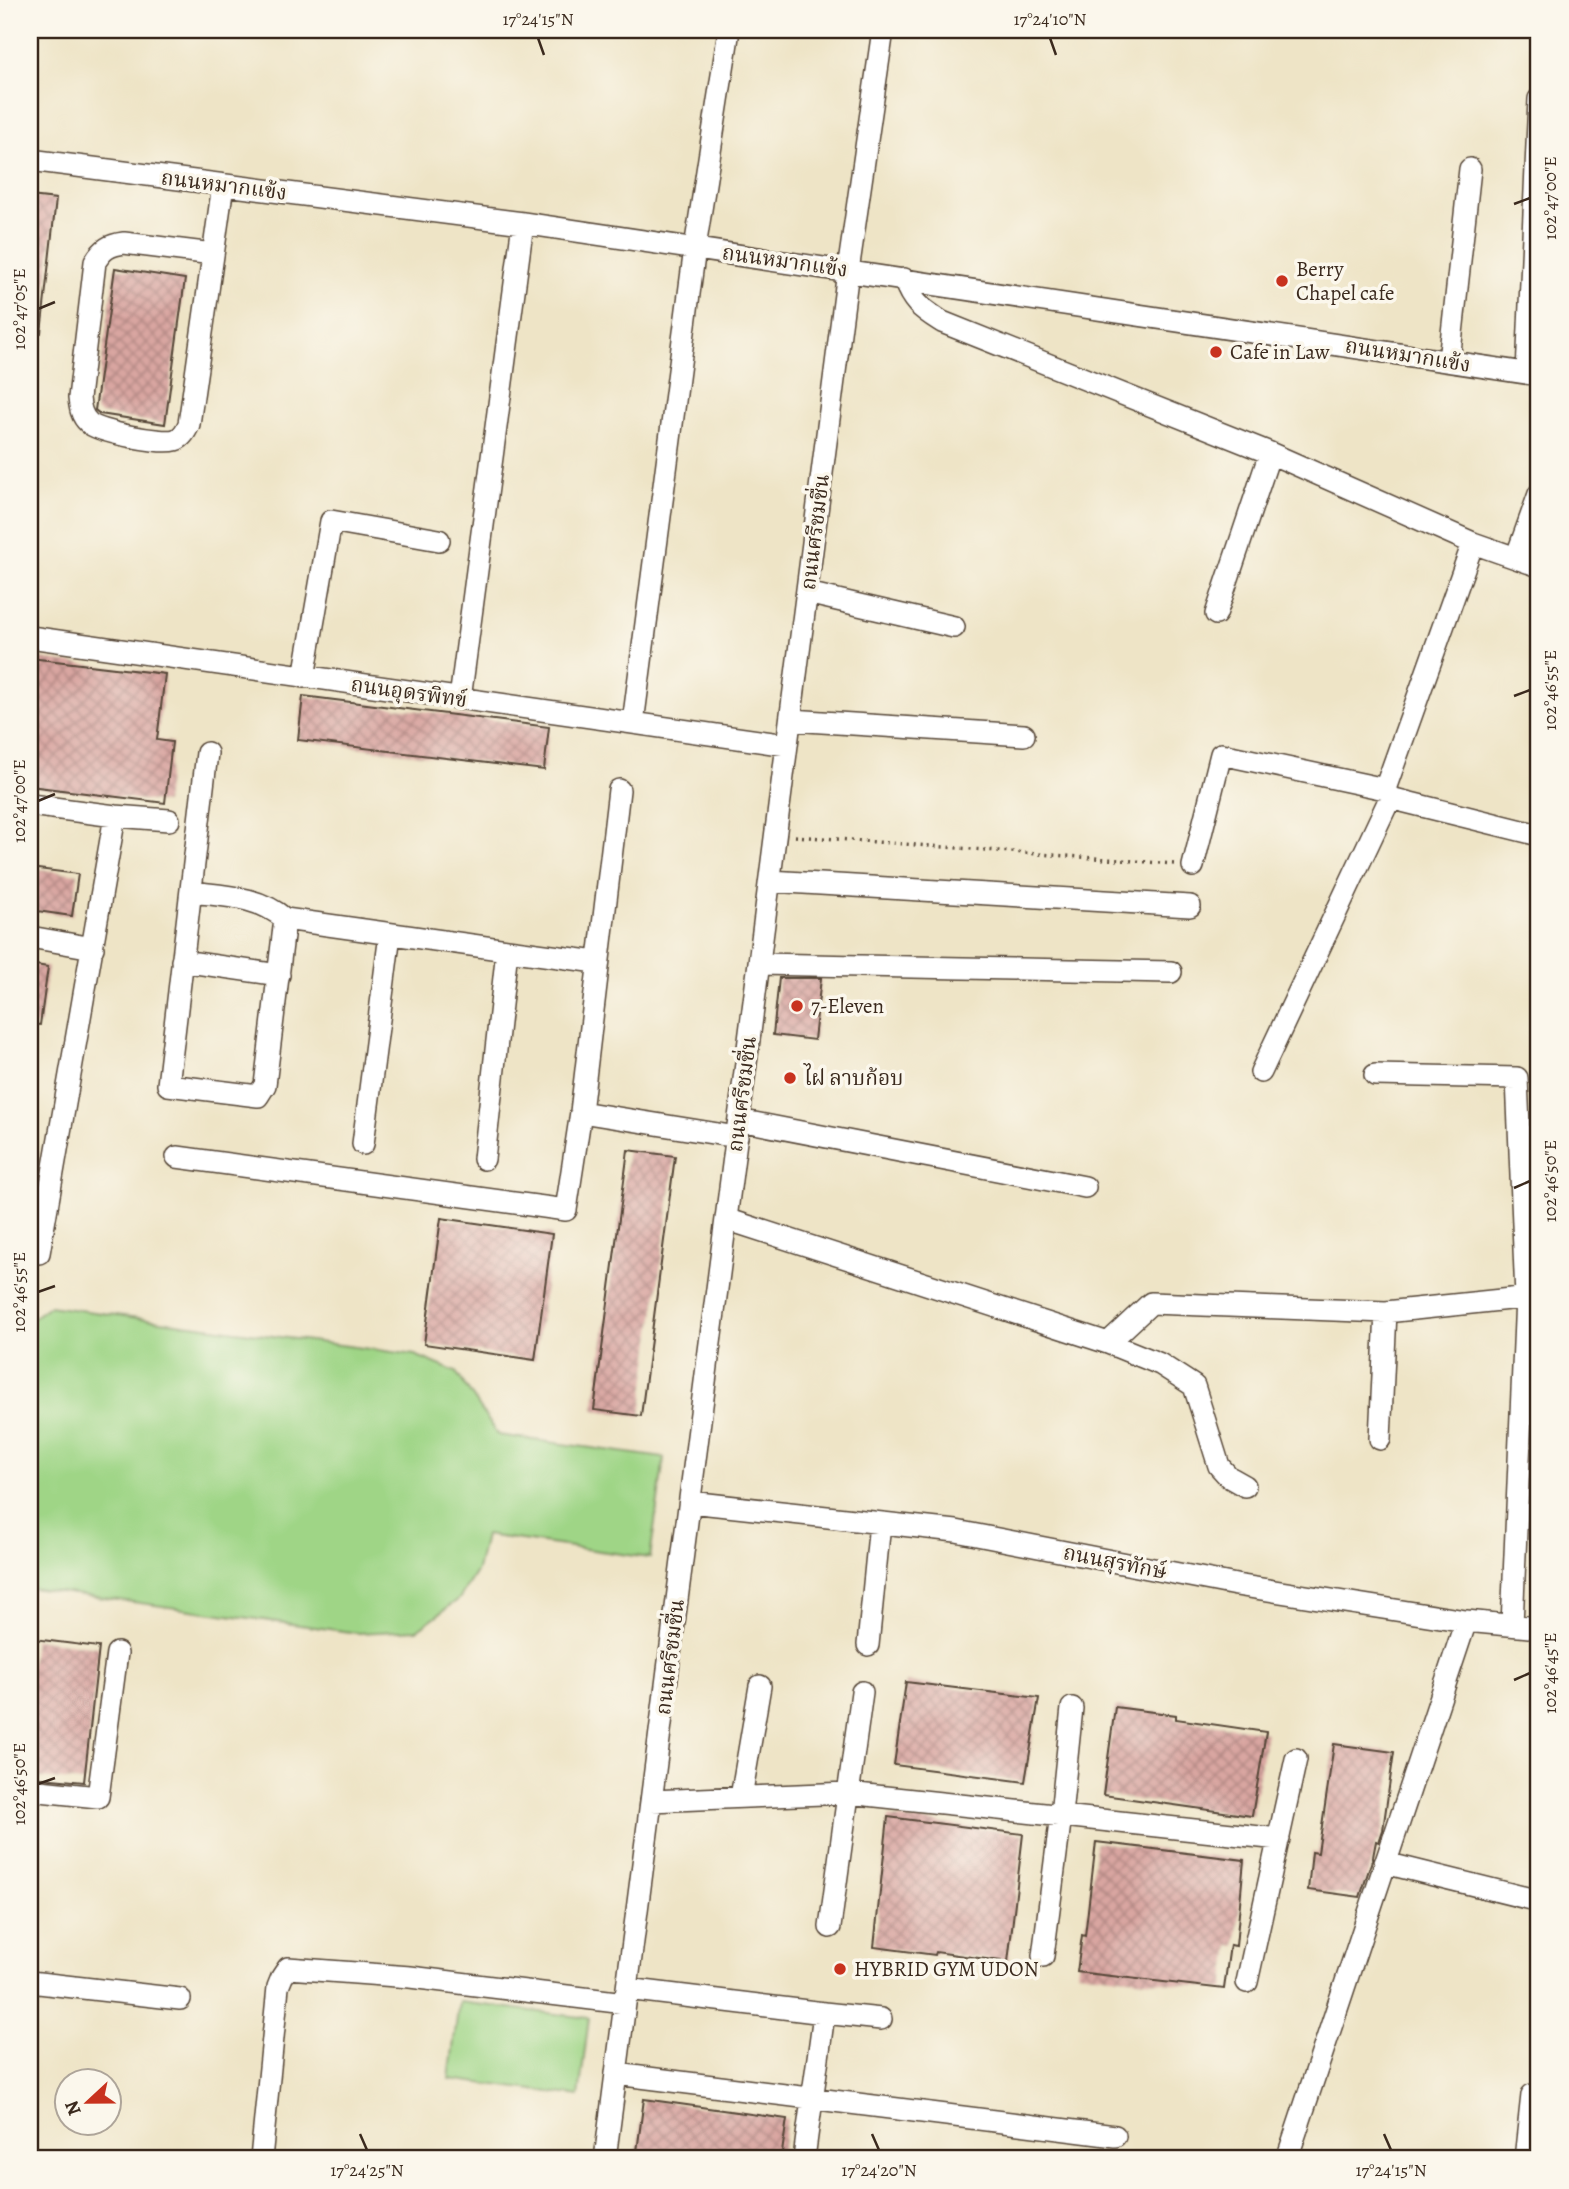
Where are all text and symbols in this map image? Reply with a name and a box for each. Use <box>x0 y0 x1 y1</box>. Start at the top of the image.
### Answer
text: 17°24'15"N <box>502 7 574 31</box>
text: 17°24'10"N <box>1013 7 1087 31</box>
text: 102°47'00"E <box>1538 156 1562 240</box>
street label: ถนนหมากแข้ง <box>159 163 289 207</box>
street label: ถนนหมากแข้ง <box>720 238 850 284</box>
place label: Berry Chapel cafe <box>1296 255 1394 307</box>
text: 102°47'05"E <box>7 268 31 350</box>
marker: Berry Chapel cafe <box>1274 273 1290 289</box>
street label: ถนนหมากแข้ง <box>1343 331 1473 379</box>
place label: Cafe in Law <box>1230 338 1330 366</box>
marker: Cafe in Law <box>1208 344 1224 360</box>
street label: ถนนศรีชมชื่น <box>792 472 836 592</box>
text: 102°46'55"E <box>1538 650 1562 730</box>
street label: ถนนอุดรพิทข์ <box>349 670 469 714</box>
text: 102°47'00"E <box>7 759 31 843</box>
place label: 7-Eleven <box>811 992 884 1020</box>
marker: 7-Eleven <box>789 998 805 1014</box>
street label: ถนนศรีชมชื่น <box>719 1034 763 1154</box>
place label: ไฝ ลาบก้อบ <box>803 1063 903 1092</box>
marker: ไฝ ลาบก้อบ <box>782 1070 798 1086</box>
text: 102°46'50"E <box>1538 1140 1562 1222</box>
text: 102°46'55"E <box>7 1252 31 1332</box>
street label: ถนนสุรทักษ์ <box>1061 1538 1170 1586</box>
street label: ถนนศรีชมชื่น <box>647 1597 691 1717</box>
text: 102°46'45"E <box>1538 1632 1562 1714</box>
text: 102°46'50"E <box>7 1743 31 1825</box>
place label: HYBRID GYM UDON <box>854 1955 1039 1983</box>
marker: HYBRID GYM UDON <box>832 1961 848 1977</box>
north arrow <box>52 2066 122 2136</box>
text: N <box>58 2097 88 2119</box>
text: 17°24'25"N <box>330 2158 404 2182</box>
text: 17°24'20"N <box>841 2158 917 2182</box>
text: 17°24'15"N <box>1355 2158 1427 2182</box>

